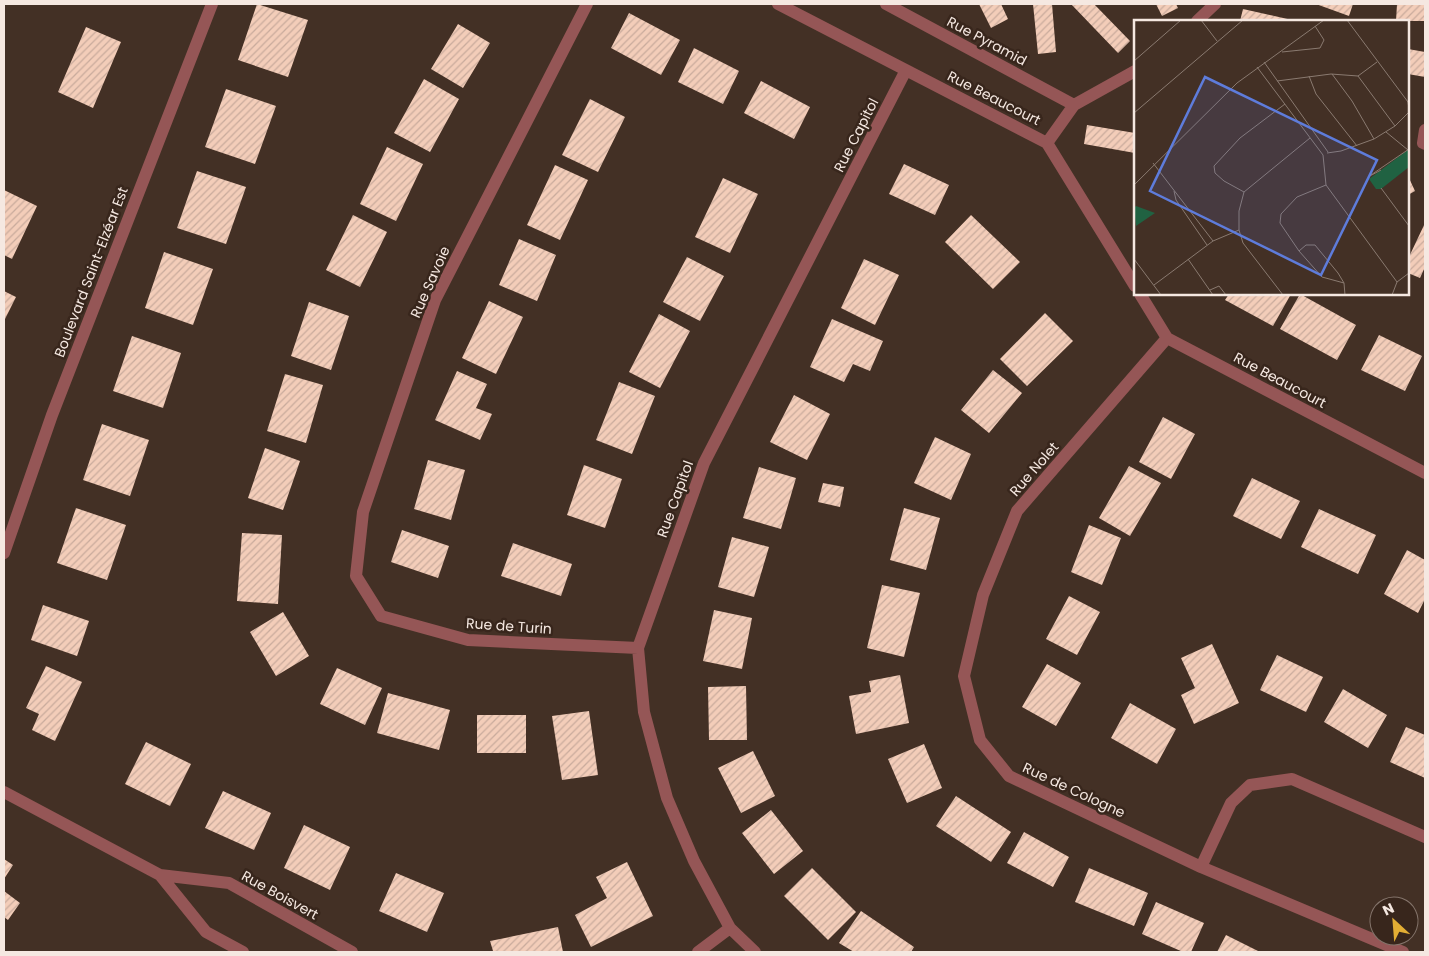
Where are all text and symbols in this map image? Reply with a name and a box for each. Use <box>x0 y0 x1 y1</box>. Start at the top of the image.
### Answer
street label: Rue Pyramid <box>943 12 1031 70</box>
inset map <box>1134 20 1409 295</box>
street label: Rue Beaucourt <box>944 66 1044 130</box>
street label: Rue Capitol <box>829 95 883 175</box>
street label: Boulevard Saint-Elzéar Est <box>49 184 133 360</box>
street label: Rue Savoie <box>405 243 455 321</box>
street label: Rue Beaucourt <box>1230 347 1330 413</box>
street label: Rue Nolet <box>1005 438 1063 500</box>
street label: Rue Capitol <box>652 458 698 540</box>
street label: Rue de Turin <box>465 613 553 639</box>
street label: Rue de Cologne <box>1019 757 1129 823</box>
street label: Rue Boisvert <box>238 866 322 924</box>
north arrow <box>1369 896 1419 946</box>
text: N <box>1379 898 1397 921</box>

